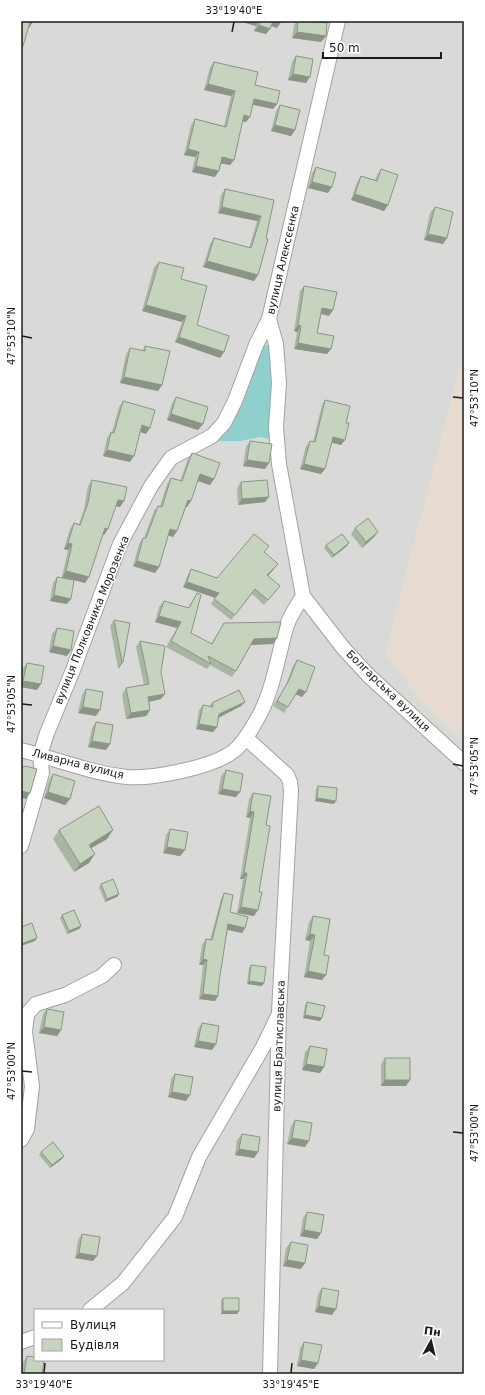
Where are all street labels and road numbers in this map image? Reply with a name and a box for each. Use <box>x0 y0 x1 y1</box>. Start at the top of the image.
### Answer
street label: вулиця Алексєєнка <box>264 204 302 316</box>
street label: вулиця Полковника Морозенка <box>52 534 132 706</box>
street label: Болгарська вулиця <box>343 648 433 734</box>
street label: Ливарна вулиця <box>31 746 125 782</box>
street label: вулиця Братиславська <box>270 980 288 1112</box>

